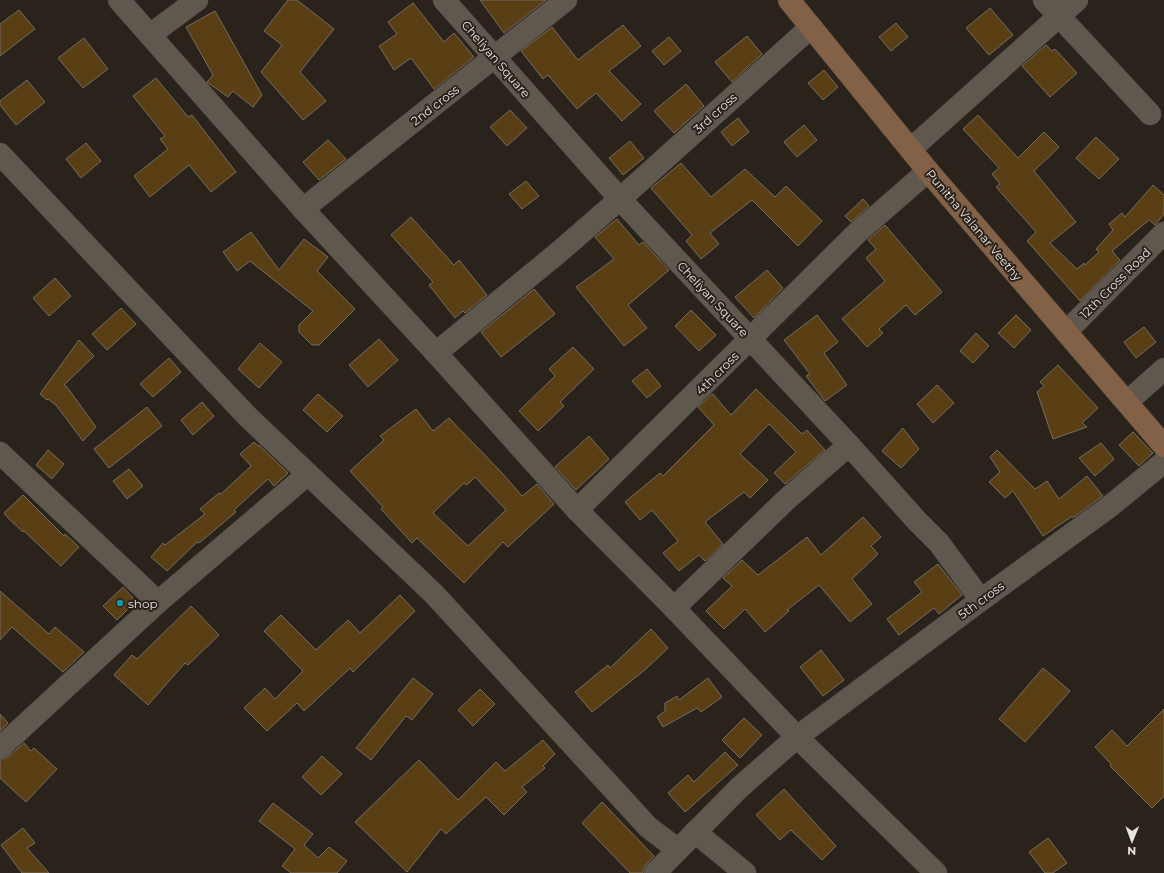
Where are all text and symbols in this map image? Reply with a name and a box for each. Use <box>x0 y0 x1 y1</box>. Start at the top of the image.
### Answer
street label: Cheliyan Square <box>458 17 534 101</box>
street label: 2nd cross <box>408 82 462 128</box>
street label: 3rd cross <box>690 89 740 136</box>
street label: Punitha Valanar Veethy <box>923 166 1025 284</box>
street label: 12th Cross Road <box>1076 244 1154 322</box>
street label: Cheliyan Square <box>674 258 752 340</box>
street label: 4th cross <box>692 348 742 398</box>
street label: 5th cross <box>955 578 1007 622</box>
place label: shop <box>128 596 158 611</box>
marker: shop <box>115 598 125 608</box>
north arrow <box>1112 821 1152 861</box>
text: N <box>1127 844 1136 858</box>

